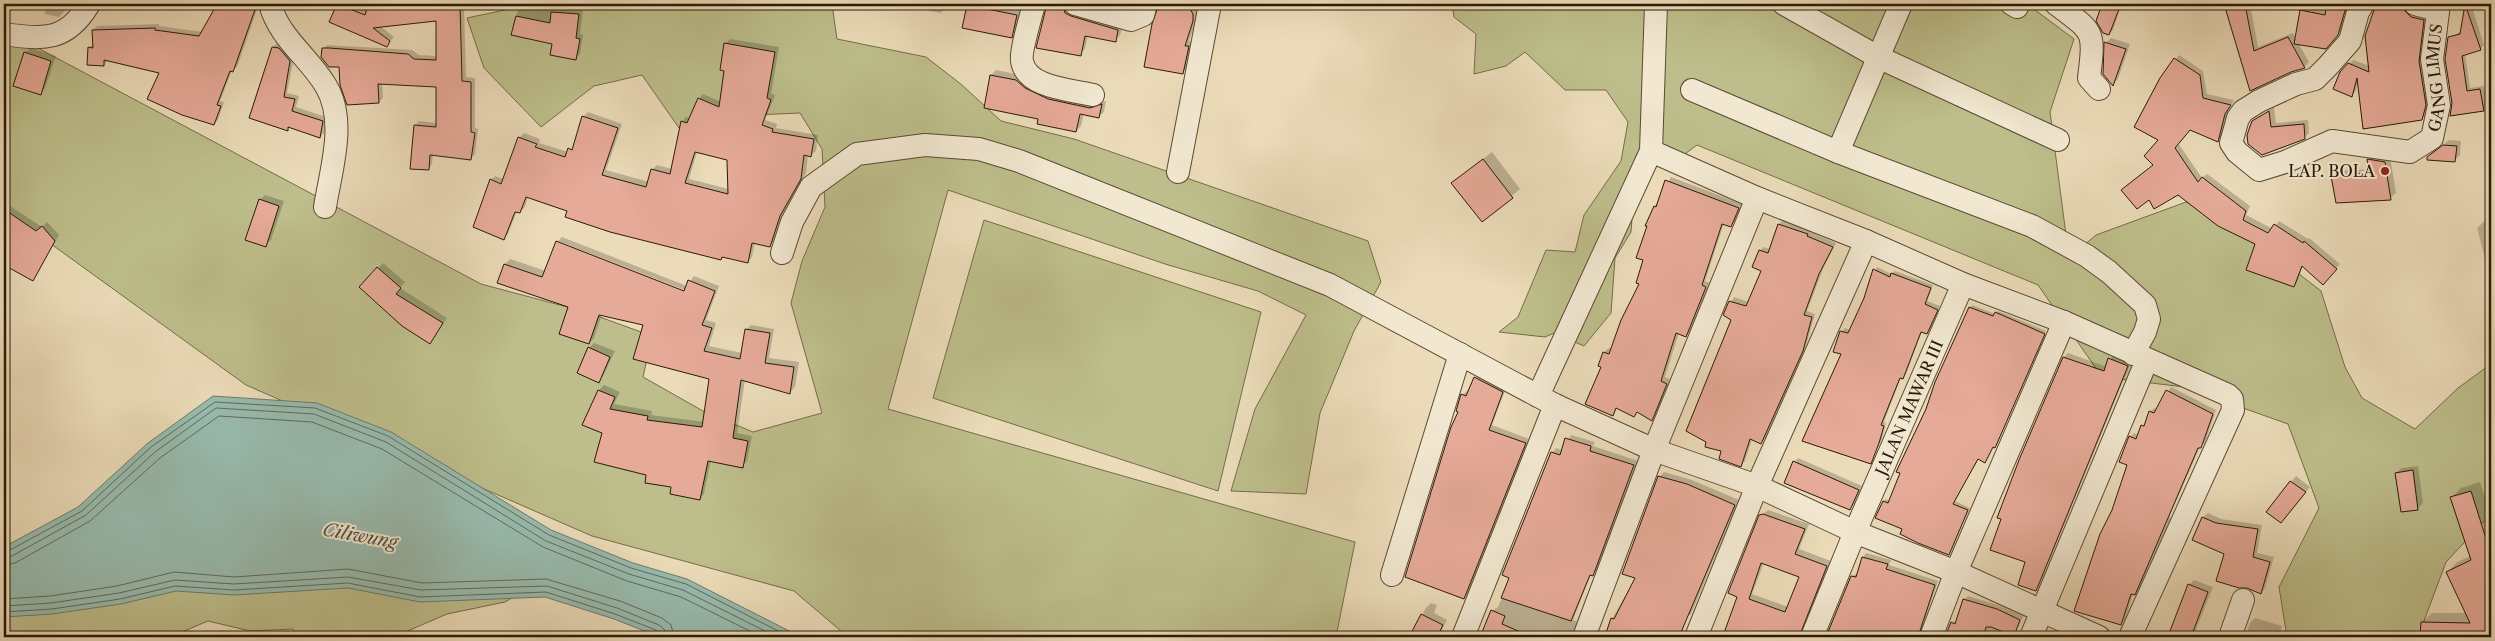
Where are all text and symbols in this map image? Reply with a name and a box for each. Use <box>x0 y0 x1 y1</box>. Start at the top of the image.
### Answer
street label: GANG LIMUS <box>2422 22 2449 134</box>
place label: LAP. BOLA <box>2288 161 2376 181</box>
marker: LAP. BOLA <box>2379 165 2391 177</box>
street label: JALAN MAWAR III <box>1870 337 1947 481</box>
water label: Ciliwung <box>321 519 401 554</box>

